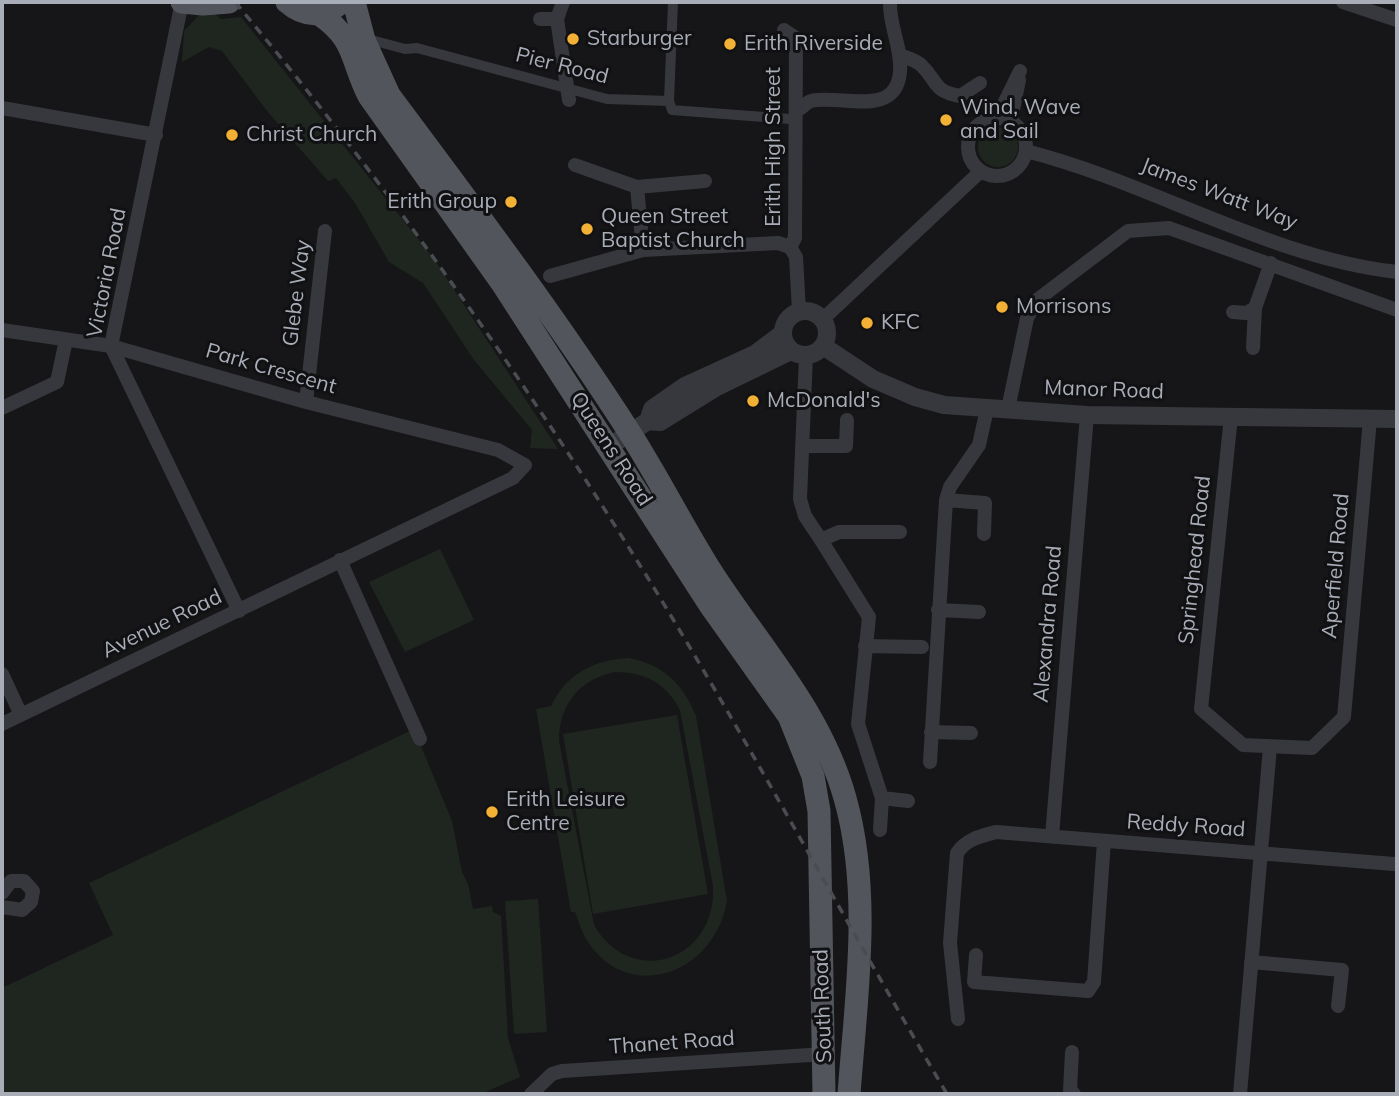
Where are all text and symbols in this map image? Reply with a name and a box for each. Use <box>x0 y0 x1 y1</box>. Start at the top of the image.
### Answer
place label: Starburger <box>587 26 692 52</box>
marker: Starburger <box>565 31 581 47</box>
place label: Erith Riverside <box>744 31 883 57</box>
marker: Erith Riverside <box>722 36 738 52</box>
street label: Pier Road <box>513 42 611 90</box>
street label: Erith High Street <box>761 67 787 227</box>
place label: Wind, Wave and Sail <box>960 95 1081 145</box>
marker: Wind, Wave and Sail <box>938 112 954 128</box>
place label: Christ Church <box>246 122 377 148</box>
marker: Christ Church <box>224 127 240 143</box>
street label: James Watt Way <box>1137 153 1301 235</box>
place label: Erith Group <box>387 189 497 215</box>
marker: Erith Group <box>503 194 519 210</box>
place label: Queen Street Baptist Church <box>601 204 745 254</box>
street label: Victoria Road <box>82 206 132 340</box>
marker: Queen Street Baptist Church <box>579 221 595 237</box>
street label: Glebe Way <box>278 238 316 348</box>
place label: Morrisons <box>1016 294 1111 320</box>
marker: Morrisons <box>994 299 1010 315</box>
place label: KFC <box>881 310 920 336</box>
marker: KFC <box>859 315 875 331</box>
street label: Park Crescent <box>203 338 339 400</box>
street label: Manor Road <box>1044 375 1164 405</box>
street label: Queens Road <box>565 387 657 511</box>
place label: McDonald's <box>767 388 881 414</box>
marker: McDonald's <box>745 393 761 409</box>
street label: Springhead Road <box>1174 475 1216 645</box>
street label: Aperfield Road <box>1317 492 1355 640</box>
street label: Alexandra Road <box>1029 544 1067 704</box>
street label: Avenue Road <box>98 584 226 664</box>
place label: Erith Leisure Centre <box>506 787 625 837</box>
marker: Erith Leisure Centre <box>484 804 500 820</box>
street label: Reddy Road <box>1126 809 1246 843</box>
street label: South Road <box>808 949 838 1063</box>
street label: Thanet Road <box>608 1026 736 1060</box>

